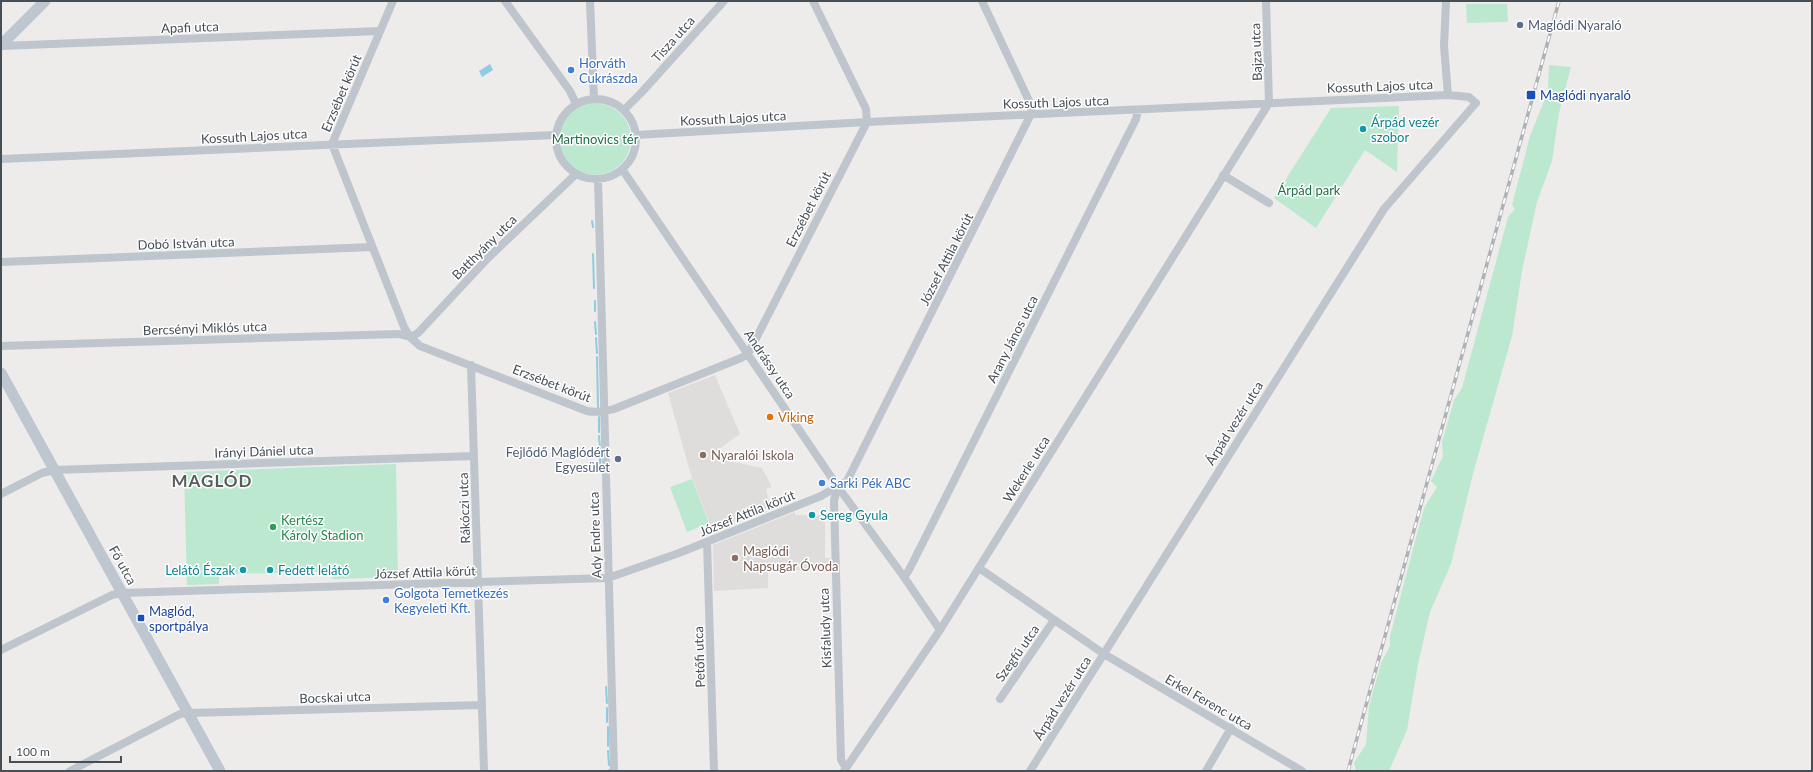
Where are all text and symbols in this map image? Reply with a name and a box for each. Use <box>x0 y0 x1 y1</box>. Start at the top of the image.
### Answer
street label: Tisza utca <box>648 13 698 65</box>
place label: Maglódi Nyaraló <box>1528 17 1622 33</box>
street label: Apafi utca <box>161 18 219 36</box>
marker: Maglódi Nyaraló <box>1515 20 1525 30</box>
street label: Bajza utca <box>1247 23 1265 81</box>
street label: Erzsébet körút <box>317 51 365 134</box>
place label: Horváth Cukrászda <box>579 55 638 86</box>
marker: Horváth Cukrászda <box>566 65 576 75</box>
street label: Kossuth Lajos utca <box>1327 76 1433 96</box>
place label: Maglódi nyaraló <box>1540 87 1631 103</box>
marker: Maglódi nyaraló <box>1525 89 1537 101</box>
street label: Kossuth Lajos utca <box>1003 92 1109 112</box>
street label: Kossuth Lajos utca <box>679 107 787 129</box>
place label: Árpád vezér szobor <box>1371 114 1440 145</box>
marker: Árpád vezér szobor <box>1358 124 1368 134</box>
street label: Kossuth Lajos utca <box>200 125 308 147</box>
park label: Martinovics tér <box>552 131 639 147</box>
street label: Erzsébet körút <box>782 168 834 250</box>
park label: Árpád park <box>1278 182 1341 198</box>
street label: József Attila körút <box>916 210 976 308</box>
street label: Batthyány utca <box>448 211 520 283</box>
street label: Dobó István utca <box>137 233 235 253</box>
street label: Arany János utca <box>983 293 1041 385</box>
street label: Bercsényi Miklós utca <box>143 318 267 338</box>
street label: Andrássy utca <box>741 326 799 402</box>
street label: Erzsébet körút <box>510 361 594 405</box>
street label: Árpád vezér utca <box>1202 378 1266 468</box>
place label: Viking <box>778 409 814 425</box>
marker: Viking <box>765 412 775 422</box>
street label: Wekerle utca <box>999 433 1053 505</box>
street label: Irányi Dániel utca <box>214 441 314 461</box>
place label: Fejlődő Maglódért Egyesület <box>506 444 610 475</box>
place label: Nyaralói Iskola <box>711 447 794 463</box>
marker: Nyaralói Iskola <box>698 450 708 460</box>
marker: Fejlődő Maglódért Egyesület <box>613 454 623 464</box>
district label: MAGLÓD <box>172 470 252 491</box>
street label: Rákóczi utca <box>455 472 473 544</box>
place label: Sarki Pék ABC <box>830 475 911 491</box>
marker: Sarki Pék ABC <box>817 478 827 488</box>
street label: József Attila körút <box>697 486 797 539</box>
street label: Ady Endre utca <box>585 491 605 579</box>
place label: Sereg Gyula <box>820 507 888 523</box>
marker: Sereg Gyula <box>807 510 817 520</box>
place label: Kertész Károly Stadion <box>281 512 364 543</box>
marker: Kertész Károly Stadion <box>268 522 278 532</box>
street label: Fő utca <box>106 543 140 587</box>
place label: Maglódi Napsugár Óvoda <box>743 543 838 574</box>
marker: Maglódi Napsugár Óvoda <box>730 553 740 563</box>
place label: Lelátó Észak <box>165 562 235 578</box>
place label: Fedett lelátó <box>278 562 349 578</box>
street label: József Attila körút <box>374 562 476 582</box>
marker: Lelátó Észak <box>238 565 248 575</box>
marker: Fedett lelátó <box>265 565 275 575</box>
place label: Golgota Temetkezés Kegyeleti Kft. <box>394 585 509 616</box>
street label: Kisfaludy utca <box>816 588 834 668</box>
marker: Golgota Temetkezés Kegyeleti Kft. <box>381 595 391 605</box>
place label: Maglód, sportpálya <box>149 603 209 634</box>
marker: Maglód, sportpálya <box>136 613 146 623</box>
street label: Szegfű utca <box>992 621 1042 685</box>
street label: Petőfi utca <box>690 626 708 688</box>
street label: Árpád vezér utca <box>1030 653 1094 743</box>
street label: Erkel Ferenc utca <box>1163 671 1255 733</box>
street label: Bocskai utca <box>299 688 371 706</box>
scale bar <box>10 738 121 764</box>
text: 100 m <box>16 744 50 759</box>

